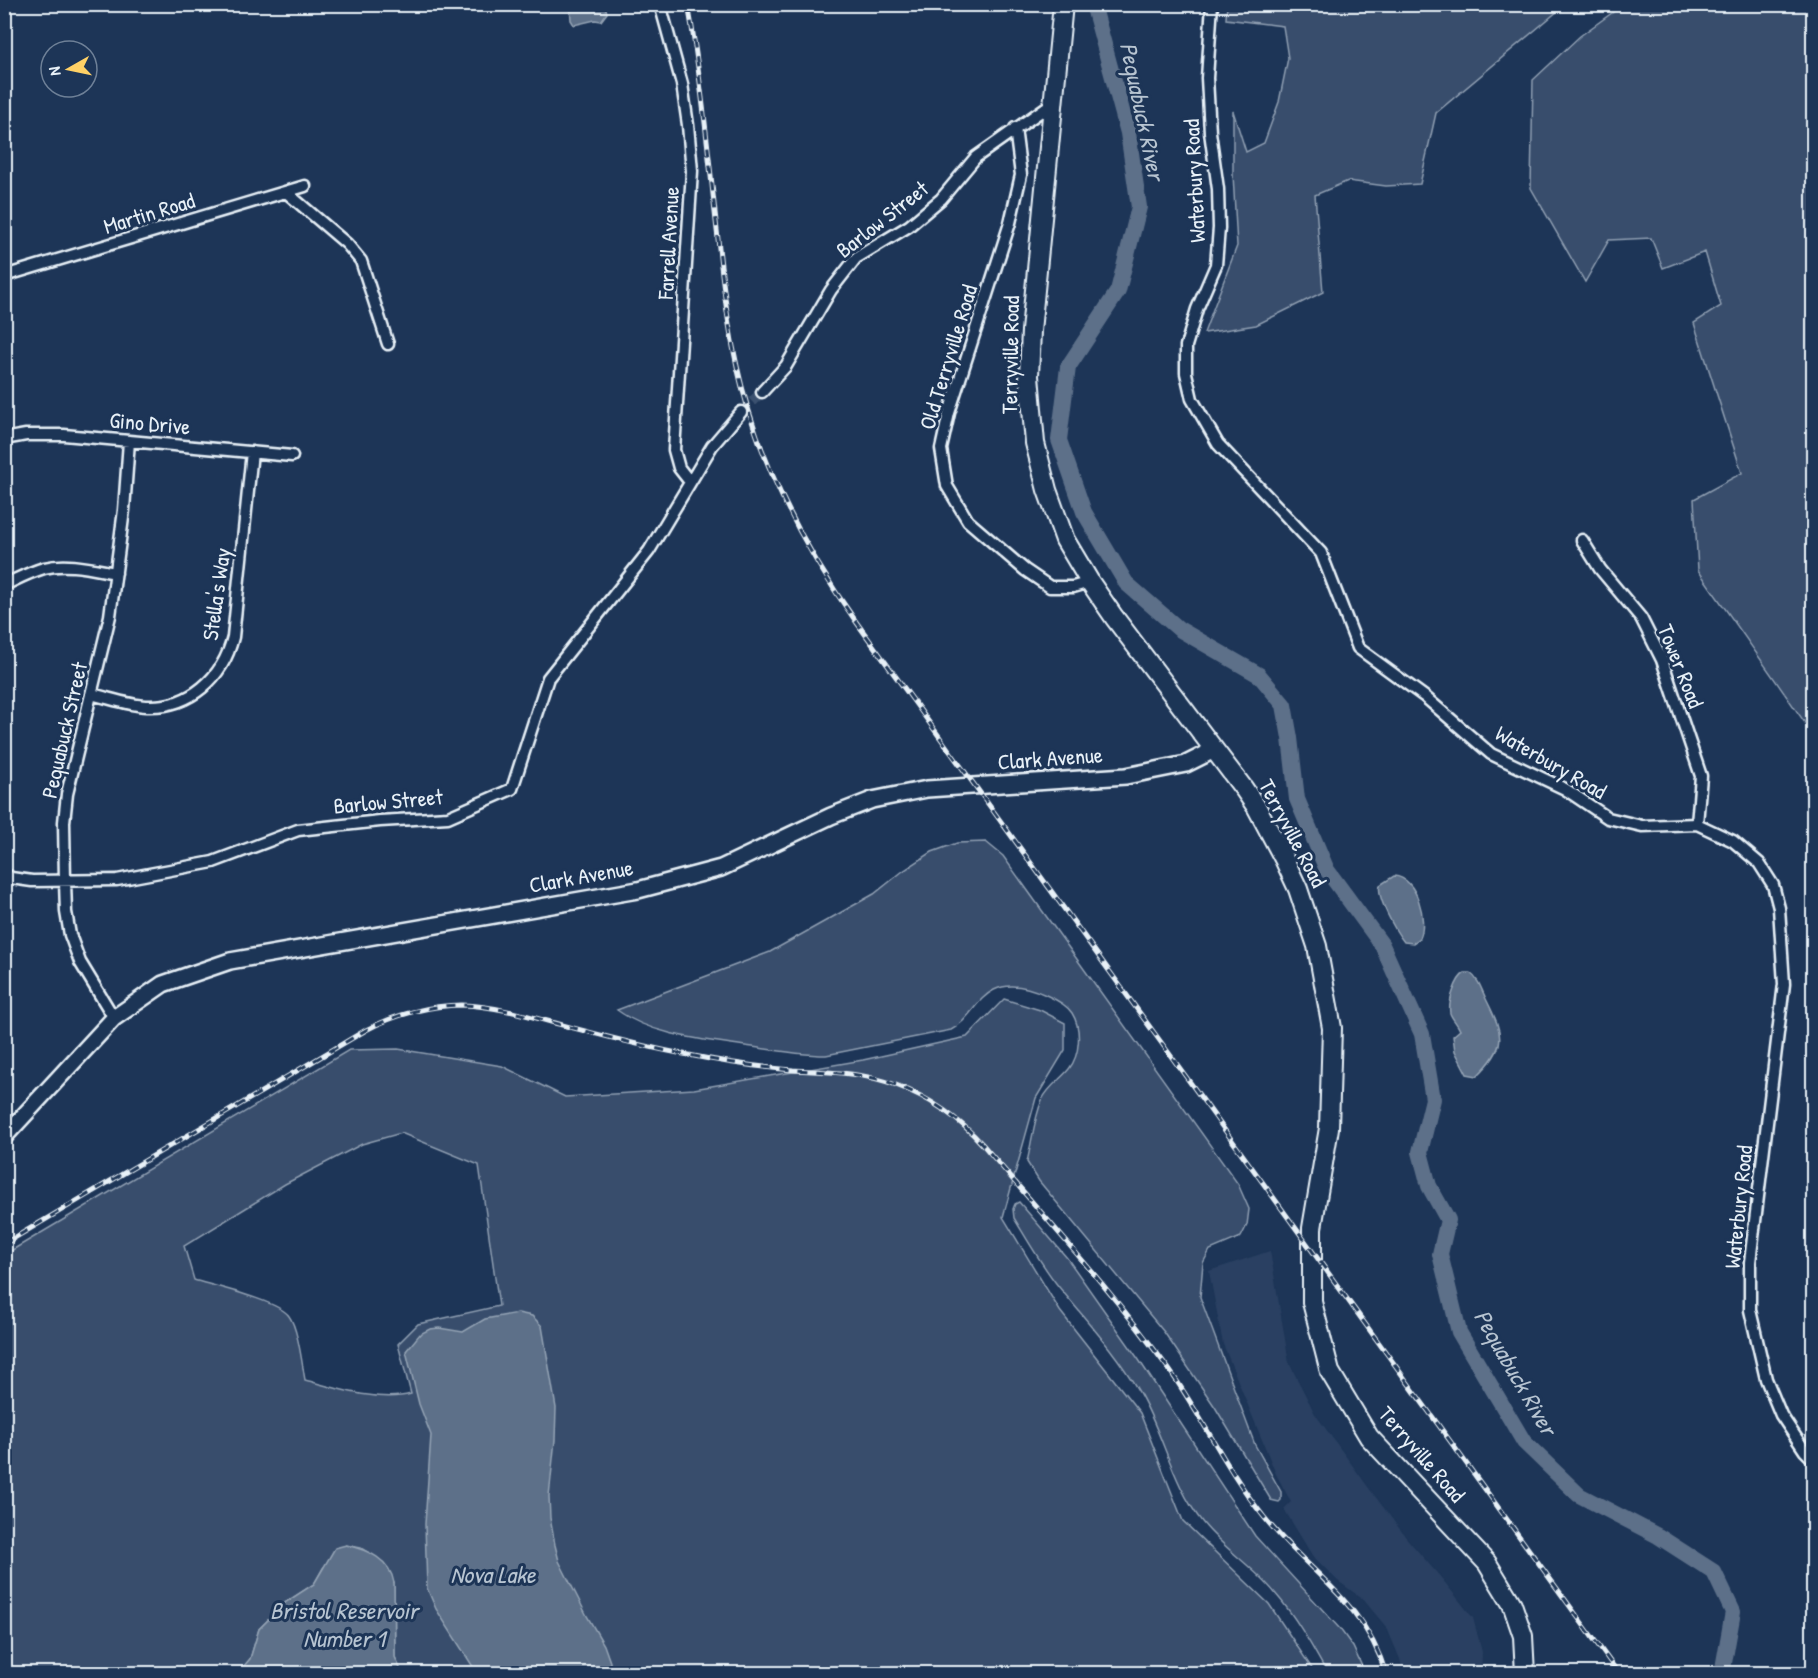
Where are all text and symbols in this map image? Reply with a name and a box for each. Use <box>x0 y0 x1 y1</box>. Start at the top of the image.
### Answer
north arrow <box>39 39 99 99</box>
water label: Pequabuck River <box>1112 39 1174 186</box>
text: N <box>43 65 66 77</box>
street label: Waterbury Road <box>1176 118 1212 244</box>
street label: Barlow Street <box>830 173 935 265</box>
street label: Martin Road <box>100 185 199 241</box>
street label: Farrell Avenue <box>650 186 686 301</box>
street label: Old Terryville Road <box>912 280 984 433</box>
street label: Terryville Road <box>994 295 1026 414</box>
street label: Gino Drive <box>108 405 192 441</box>
street label: Stella's Way <box>195 546 237 642</box>
street label: Tower Road <box>1651 620 1711 713</box>
street label: Pequabuck Street <box>34 659 94 801</box>
street label: Waterbury Road <box>1490 718 1612 806</box>
street label: Clark Avenue <box>997 739 1104 777</box>
street label: Terryville Road <box>1252 774 1334 893</box>
street label: Barlow Street <box>332 781 444 821</box>
street label: Clark Avenue <box>527 852 636 900</box>
street label: Waterbury Road <box>1717 1143 1759 1270</box>
water label: Pequabuck River <box>1466 1303 1566 1444</box>
street label: Terryville Road <box>1372 1399 1472 1509</box>
water label: Nova Lake <box>451 1558 537 1590</box>
water label: Bristol Reservoir Number 1 <box>270 1594 421 1654</box>

